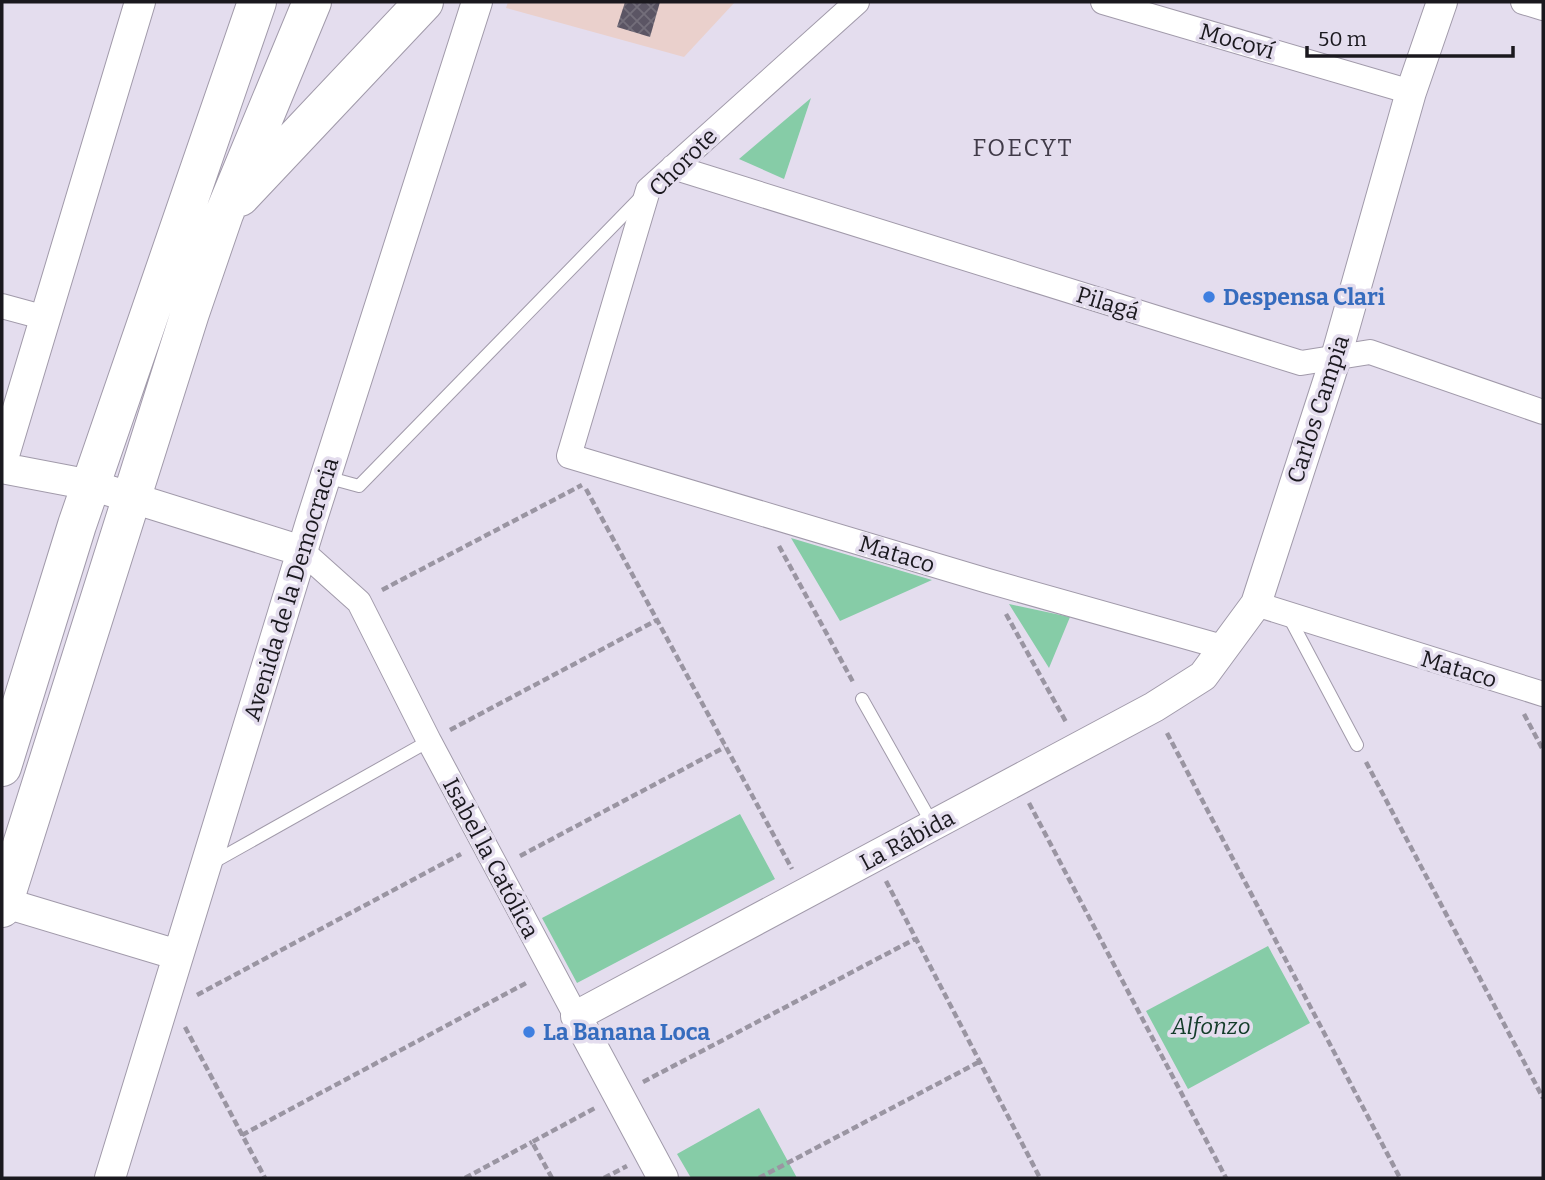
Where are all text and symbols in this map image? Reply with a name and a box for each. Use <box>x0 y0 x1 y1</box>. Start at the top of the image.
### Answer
scale bar <box>1307 14 1514 58</box>
street label: Mocoví <box>1196 17 1278 65</box>
text: 50 m <box>1318 26 1367 52</box>
street label: Chorote <box>643 122 723 202</box>
district label: FOECYT <box>972 134 1074 162</box>
street label: Pilagá <box>1073 280 1143 326</box>
place label: Despensa Clari <box>1223 283 1385 311</box>
marker: Despensa Clari <box>1201 289 1217 305</box>
street label: Carlos Campia <box>1281 331 1355 486</box>
street label: Avenida de la Democracia <box>238 454 345 724</box>
street label: Mataco <box>856 529 938 579</box>
street label: Mataco <box>1418 644 1500 694</box>
street label: Isabel la Católica <box>437 773 545 943</box>
street label: La Rábida <box>855 803 959 877</box>
park label: Alfonzo <box>1171 1012 1250 1040</box>
place label: La Banana Loca <box>543 1018 710 1046</box>
marker: La Banana Loca <box>521 1024 537 1040</box>

